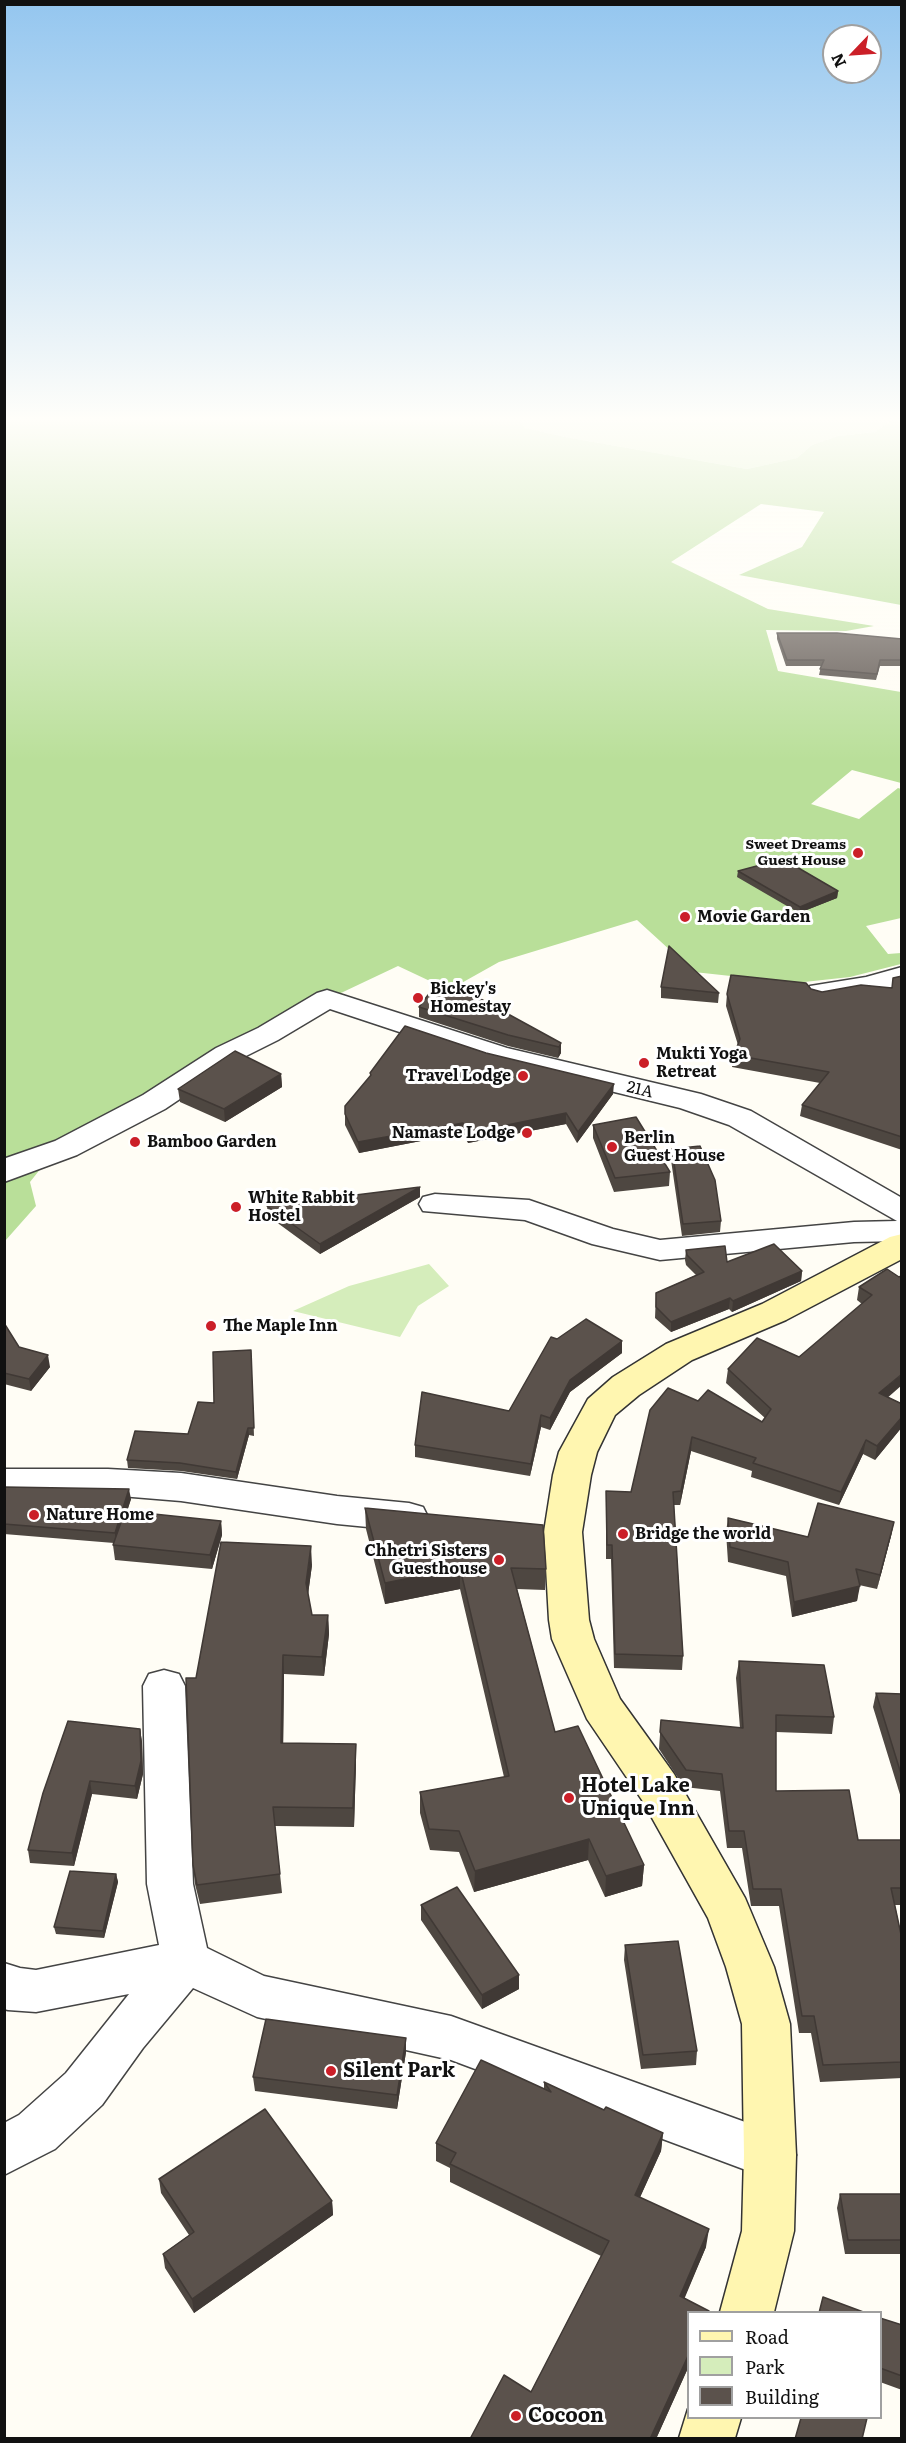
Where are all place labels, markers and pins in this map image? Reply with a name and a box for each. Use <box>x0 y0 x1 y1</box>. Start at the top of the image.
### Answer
place label: Sweet Dreams Guest House <box>746 837 846 870</box>
marker: Sweet Dreams Guest House <box>851 846 865 860</box>
place label: Movie Garden <box>697 907 811 927</box>
marker: Movie Garden <box>678 910 692 924</box>
place label: Bickey's Homestay <box>430 979 511 1017</box>
marker: Bickey's Homestay <box>411 991 425 1005</box>
place label: Mukti Yoga Retreat <box>656 1044 748 1082</box>
marker: Mukti Yoga Retreat <box>637 1056 651 1070</box>
place label: Travel Lodge <box>405 1066 511 1086</box>
marker: Travel Lodge <box>516 1069 530 1083</box>
place label: Namaste Lodge <box>392 1123 515 1143</box>
marker: Namaste Lodge <box>520 1126 534 1140</box>
place label: Berlin Guest House <box>624 1128 725 1166</box>
place label: Bamboo Garden <box>147 1132 277 1152</box>
marker: Bamboo Garden <box>128 1135 142 1149</box>
marker: Berlin Guest House <box>605 1140 619 1154</box>
place label: White Rabbit Hostel <box>248 1188 355 1226</box>
marker: White Rabbit Hostel <box>229 1200 243 1214</box>
place label: The Maple Inn <box>223 1316 338 1336</box>
marker: The Maple Inn <box>204 1319 218 1333</box>
place label: Nature Home <box>46 1505 154 1525</box>
marker: Nature Home <box>27 1508 41 1522</box>
place label: Bridge the world <box>635 1524 771 1544</box>
marker: Bridge the world <box>616 1527 630 1541</box>
place label: Chhetri Sisters Guesthouse <box>364 1541 487 1579</box>
marker: Chhetri Sisters Guesthouse <box>492 1553 506 1567</box>
place label: Hotel Lake Unique Inn <box>581 1774 695 1821</box>
marker: Hotel Lake Unique Inn <box>562 1791 576 1805</box>
place label: Silent Park <box>343 2059 455 2083</box>
marker: Silent Park <box>324 2064 338 2078</box>
place label: Cocoon <box>528 2404 604 2428</box>
marker: Cocoon <box>509 2409 523 2423</box>

